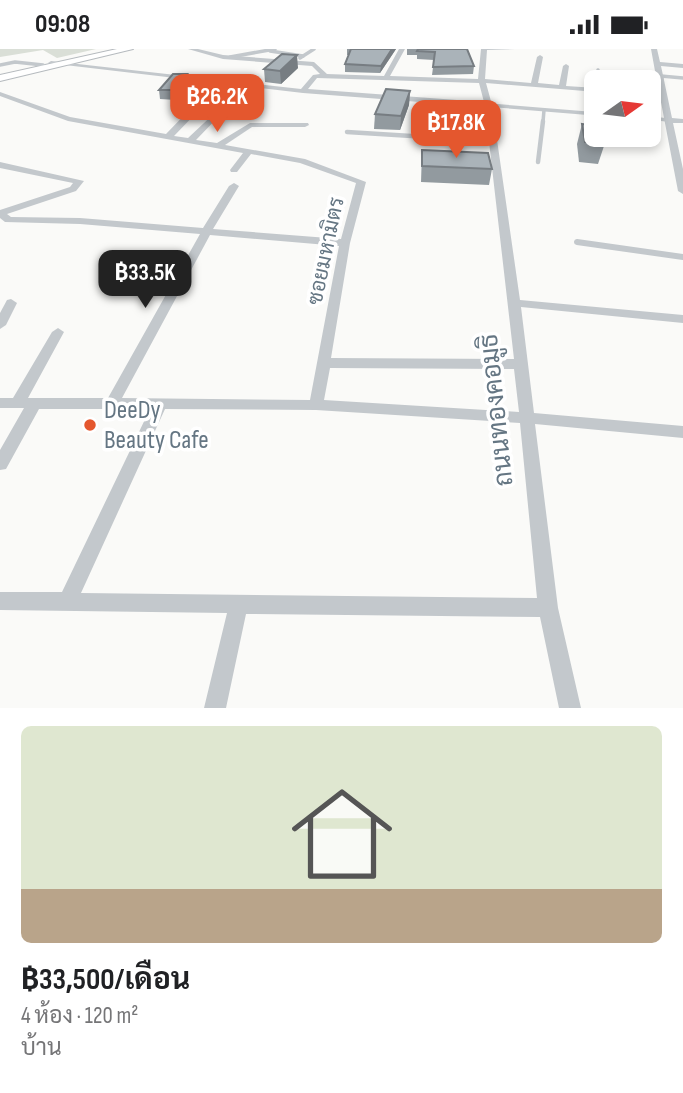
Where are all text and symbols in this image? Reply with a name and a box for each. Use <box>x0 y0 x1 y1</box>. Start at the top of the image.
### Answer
text: 09:08 <box>35 9 90 40</box>
north arrow <box>584 70 662 147</box>
map controls <box>584 70 661 147</box>
pin: ฿26.2K <box>160 74 274 134</box>
text: ฿26.2K <box>186 83 248 111</box>
pin: ฿17.8K <box>399 101 513 160</box>
text: ฿17.8K <box>427 109 485 137</box>
street label: ซอยมหามิตร <box>302 195 350 307</box>
pin: ฿33.5K <box>88 251 202 310</box>
text: ฿33.5K <box>114 259 176 287</box>
street label: ถนนทองคอมูธิ <box>473 332 521 488</box>
place label: DeeDy Beauty Cafe <box>104 395 209 456</box>
marker: DeeDy Beauty Cafe <box>82 417 98 433</box>
icon: home <box>279 771 405 897</box>
text: ฿33,500/เดือน <box>21 962 190 998</box>
text: 4 ห้อง · 120 m² <box>21 1002 138 1030</box>
text: บ้าน <box>21 1034 62 1062</box>

